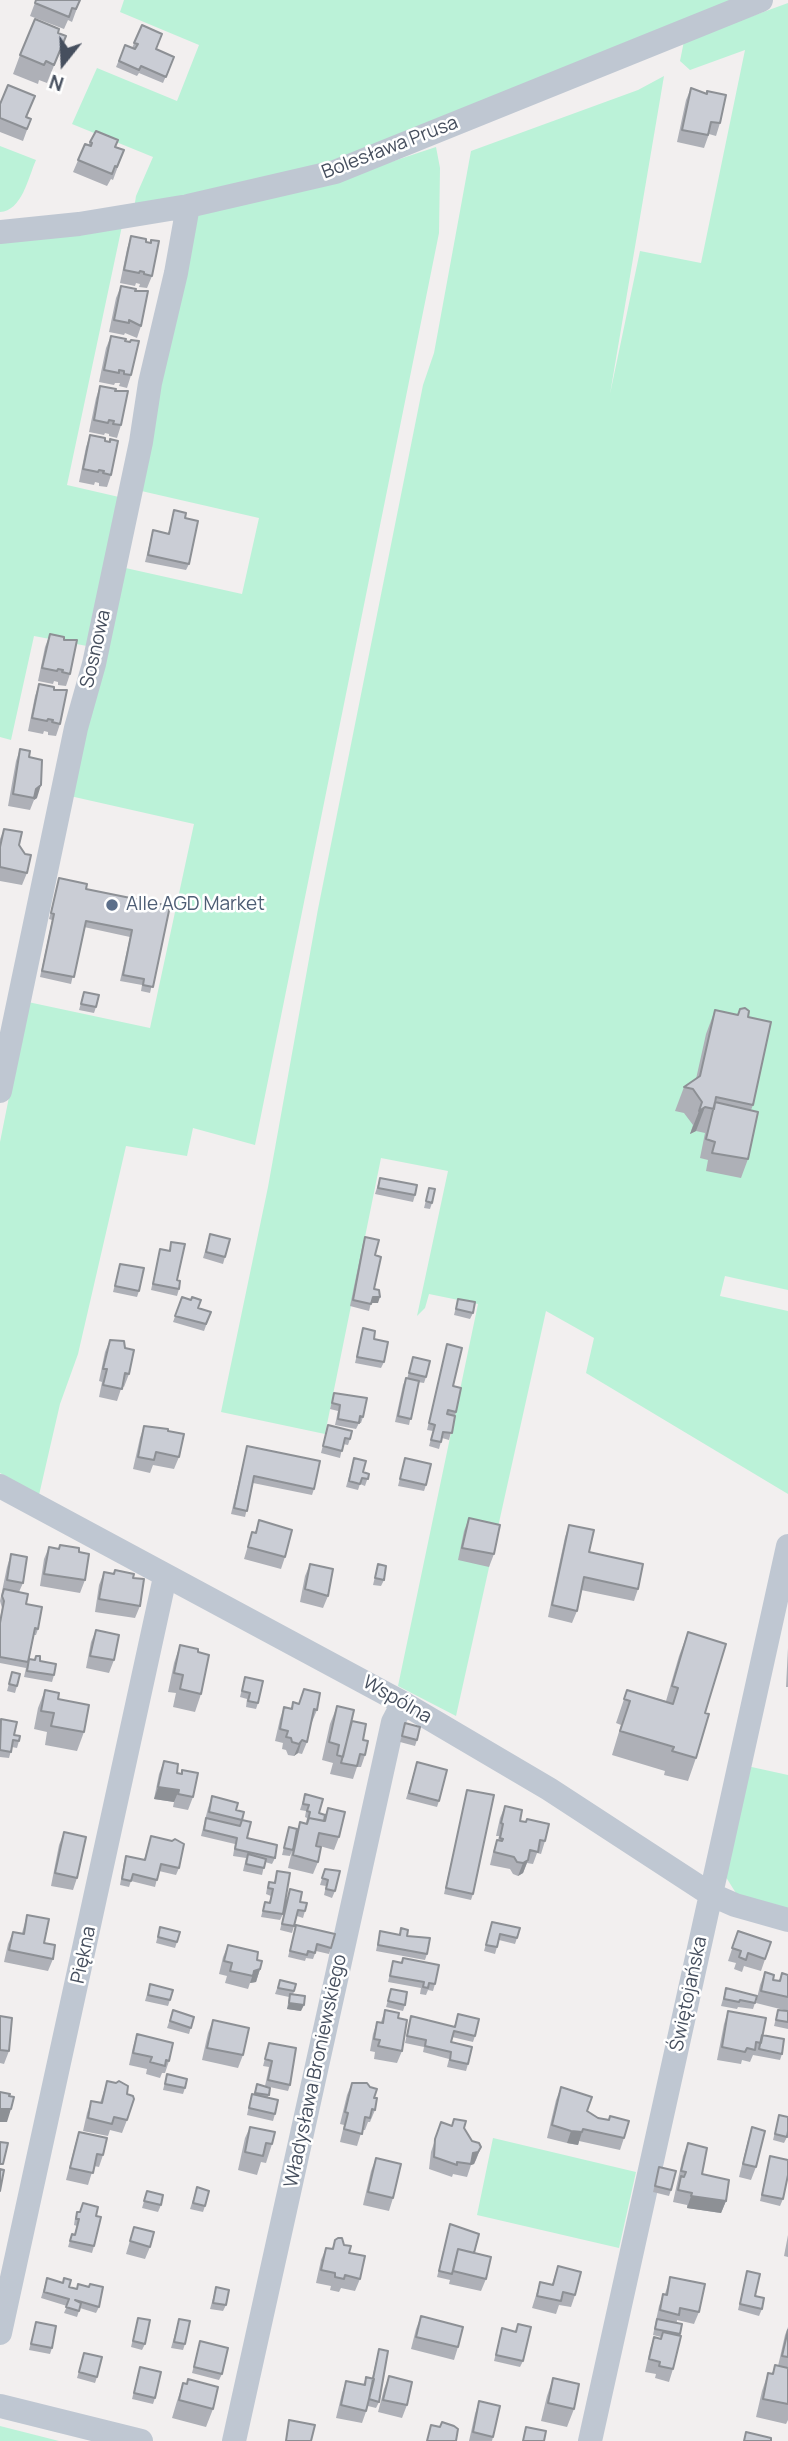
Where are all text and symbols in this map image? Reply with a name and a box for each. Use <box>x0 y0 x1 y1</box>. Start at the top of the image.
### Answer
north arrow <box>28 28 98 98</box>
text: N <box>46 68 67 97</box>
street label: Bolesława Prusa <box>319 112 461 184</box>
street label: Sosnowa <box>76 608 116 690</box>
place label: Alle AGD Market <box>126 894 265 916</box>
marker: Alle AGD Market <box>104 897 120 913</box>
street label: Wspólna <box>358 1671 436 1729</box>
street label: Piękna <box>67 1924 101 1986</box>
street label: Świętojańska <box>666 1934 712 2054</box>
street label: Władysława Broniewskiego <box>280 1952 352 2190</box>

